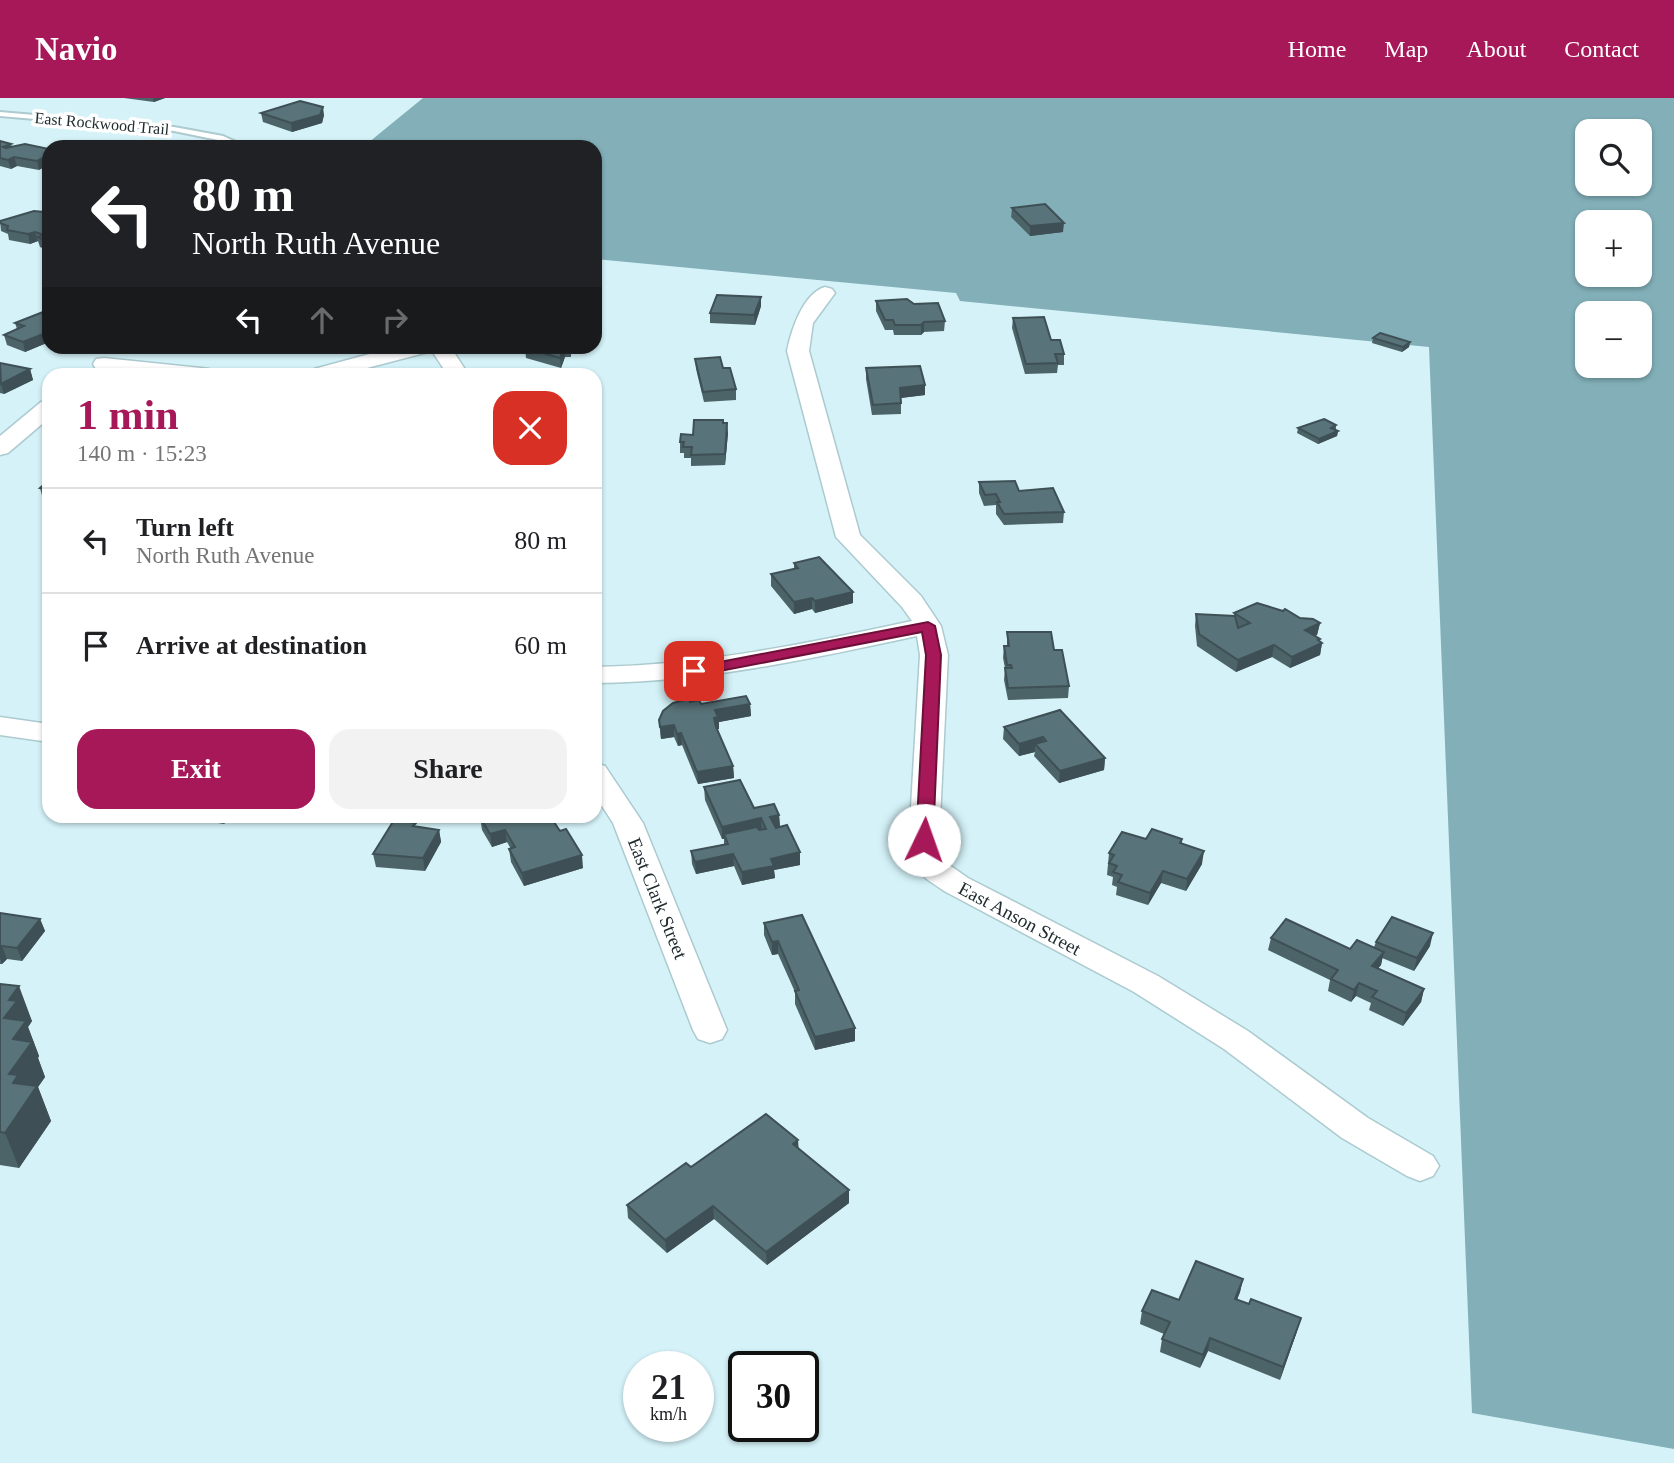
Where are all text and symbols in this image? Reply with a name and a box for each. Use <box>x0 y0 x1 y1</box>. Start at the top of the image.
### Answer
text: Navio <box>35 31 118 67</box>
text: Home <box>1288 36 1346 62</box>
text: Map <box>1384 36 1428 62</box>
text: About <box>1466 36 1526 62</box>
text: Contact <box>1564 36 1639 62</box>
street label: East Rockwood Trail <box>34 109 171 138</box>
map controls <box>1575 119 1652 378</box>
button: search <box>1575 119 1652 196</box>
text: 80 m <box>192 167 294 222</box>
icon: left <box>77 168 168 259</box>
button: + <box>1575 210 1652 287</box>
text: North Ruth Avenue <box>192 225 440 261</box>
icon: left <box>230 301 268 339</box>
icon: ahead <box>303 301 341 339</box>
icon: right <box>376 301 414 339</box>
button: − <box>1575 301 1652 378</box>
button: close <box>493 391 567 465</box>
text: 1 min <box>77 392 179 438</box>
text: 140 m · 15:23 <box>77 441 207 466</box>
text: Turn left <box>136 513 234 542</box>
icon: left <box>77 522 115 560</box>
text: 80 m <box>514 526 567 555</box>
text: North Ruth Avenue <box>136 543 314 568</box>
icon: arrive <box>77 627 115 665</box>
text: Arrive at destination <box>136 631 367 660</box>
text: 60 m <box>514 631 567 660</box>
pin <box>664 641 724 701</box>
icon: arrive <box>675 652 713 690</box>
button: Exit <box>77 729 315 809</box>
button: Share <box>329 729 567 809</box>
position arrow <box>887 803 961 877</box>
street label: East Clark Street <box>624 835 692 962</box>
street label: East Anson Street <box>955 877 1085 960</box>
speed limit sign: 30 <box>728 1351 819 1442</box>
text: 21 <box>651 1368 686 1407</box>
text: km/h <box>650 1404 687 1424</box>

